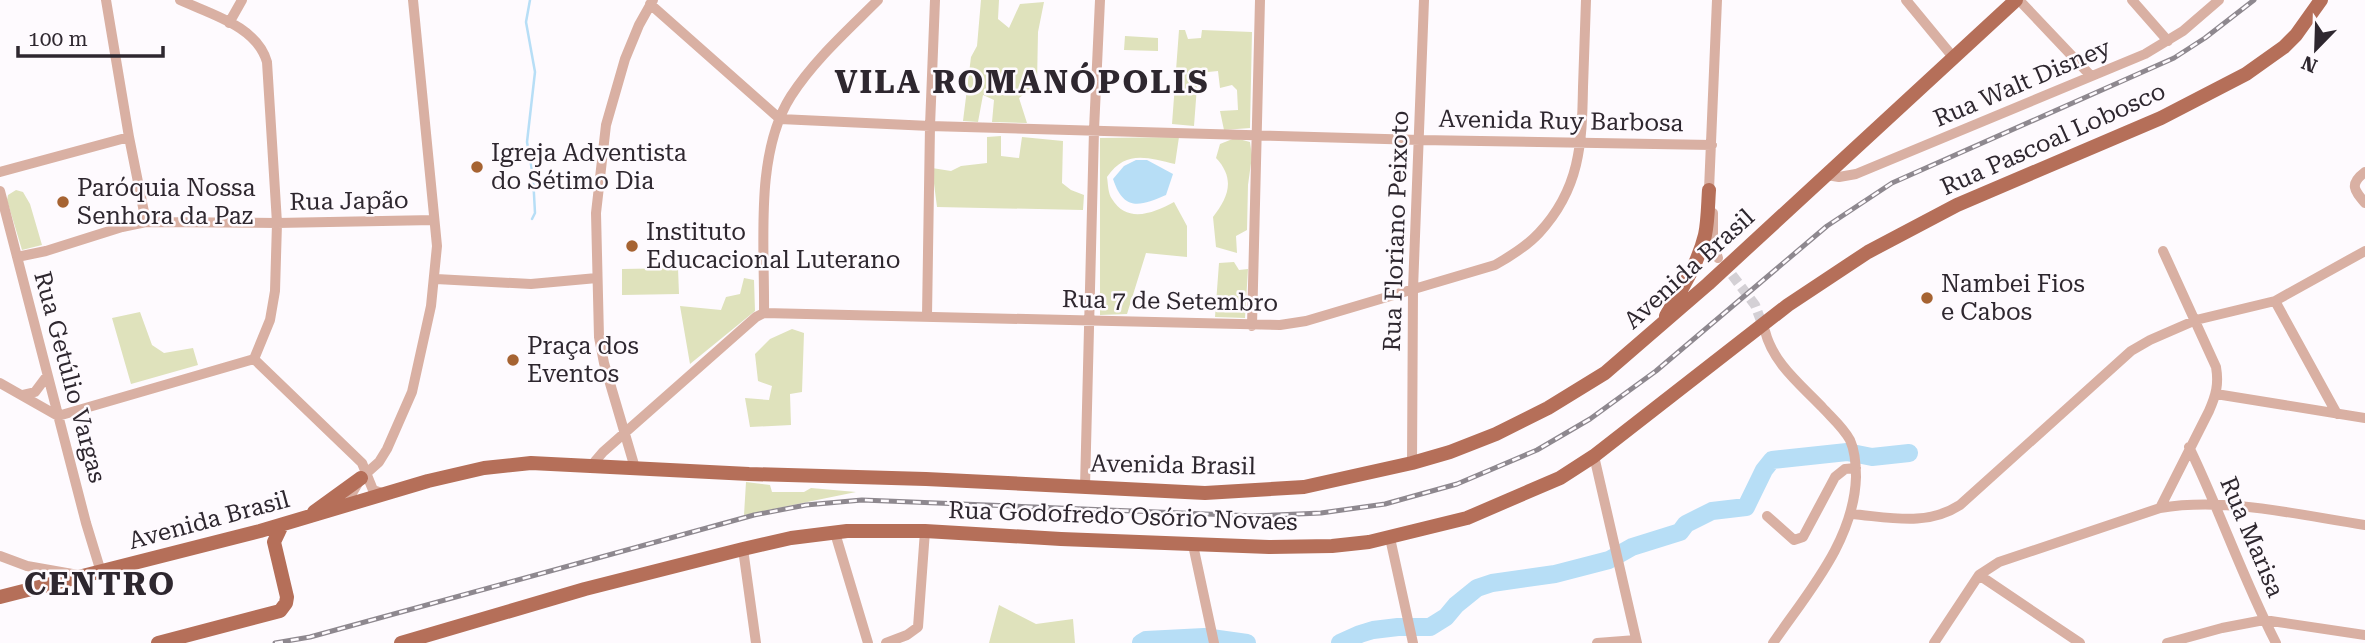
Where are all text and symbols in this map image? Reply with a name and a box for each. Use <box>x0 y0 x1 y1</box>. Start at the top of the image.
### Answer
scale bar <box>18 14 163 58</box>
north arrow <box>2281 14 2351 84</box>
text: 100 m <box>28 27 88 51</box>
street label: Rua Walt Disney <box>1929 33 2115 133</box>
text: N <box>2298 51 2321 78</box>
district label: VILA ROMANÓPOLIS <box>834 62 1210 101</box>
street label: Rua Pascoal Lobosco <box>1936 77 2170 201</box>
street label: Avenida Ruy Barbosa <box>1438 105 1684 137</box>
street label: Rua Floriano Peixoto <box>1378 110 1414 352</box>
place label: Igreja Adventista do Sétimo Dia <box>491 139 687 195</box>
marker: Igreja Adventista do Sétimo Dia <box>469 159 485 175</box>
place label: Paróquia Nossa Senhora da Paz <box>77 174 255 230</box>
street label: Rua Japão <box>289 186 409 216</box>
marker: Paróquia Nossa Senhora da Paz <box>55 194 71 210</box>
street label: Avenida Brasil <box>1618 203 1760 335</box>
place label: Instituto Educacional Luterano <box>646 218 900 274</box>
marker: Instituto Educacional Luterano <box>624 238 640 254</box>
street label: Rua Getúlio Vargas <box>28 268 112 486</box>
place label: Nambei Fios e Cabos <box>1941 270 2085 326</box>
street label: Rua 7 de Setembro <box>1062 285 1278 317</box>
marker: Nambei Fios e Cabos <box>1919 290 1935 306</box>
place label: Praça dos Eventos <box>527 332 639 388</box>
marker: Praça dos Eventos <box>505 352 521 368</box>
street label: Avenida Brasil <box>1090 450 1256 480</box>
street label: Rua Marisa <box>2214 473 2290 601</box>
street label: Avenida Brasil <box>125 485 293 555</box>
street label: Rua Godofredo Osório Novaes <box>948 496 1298 536</box>
district label: CENTRO <box>24 565 176 603</box>

